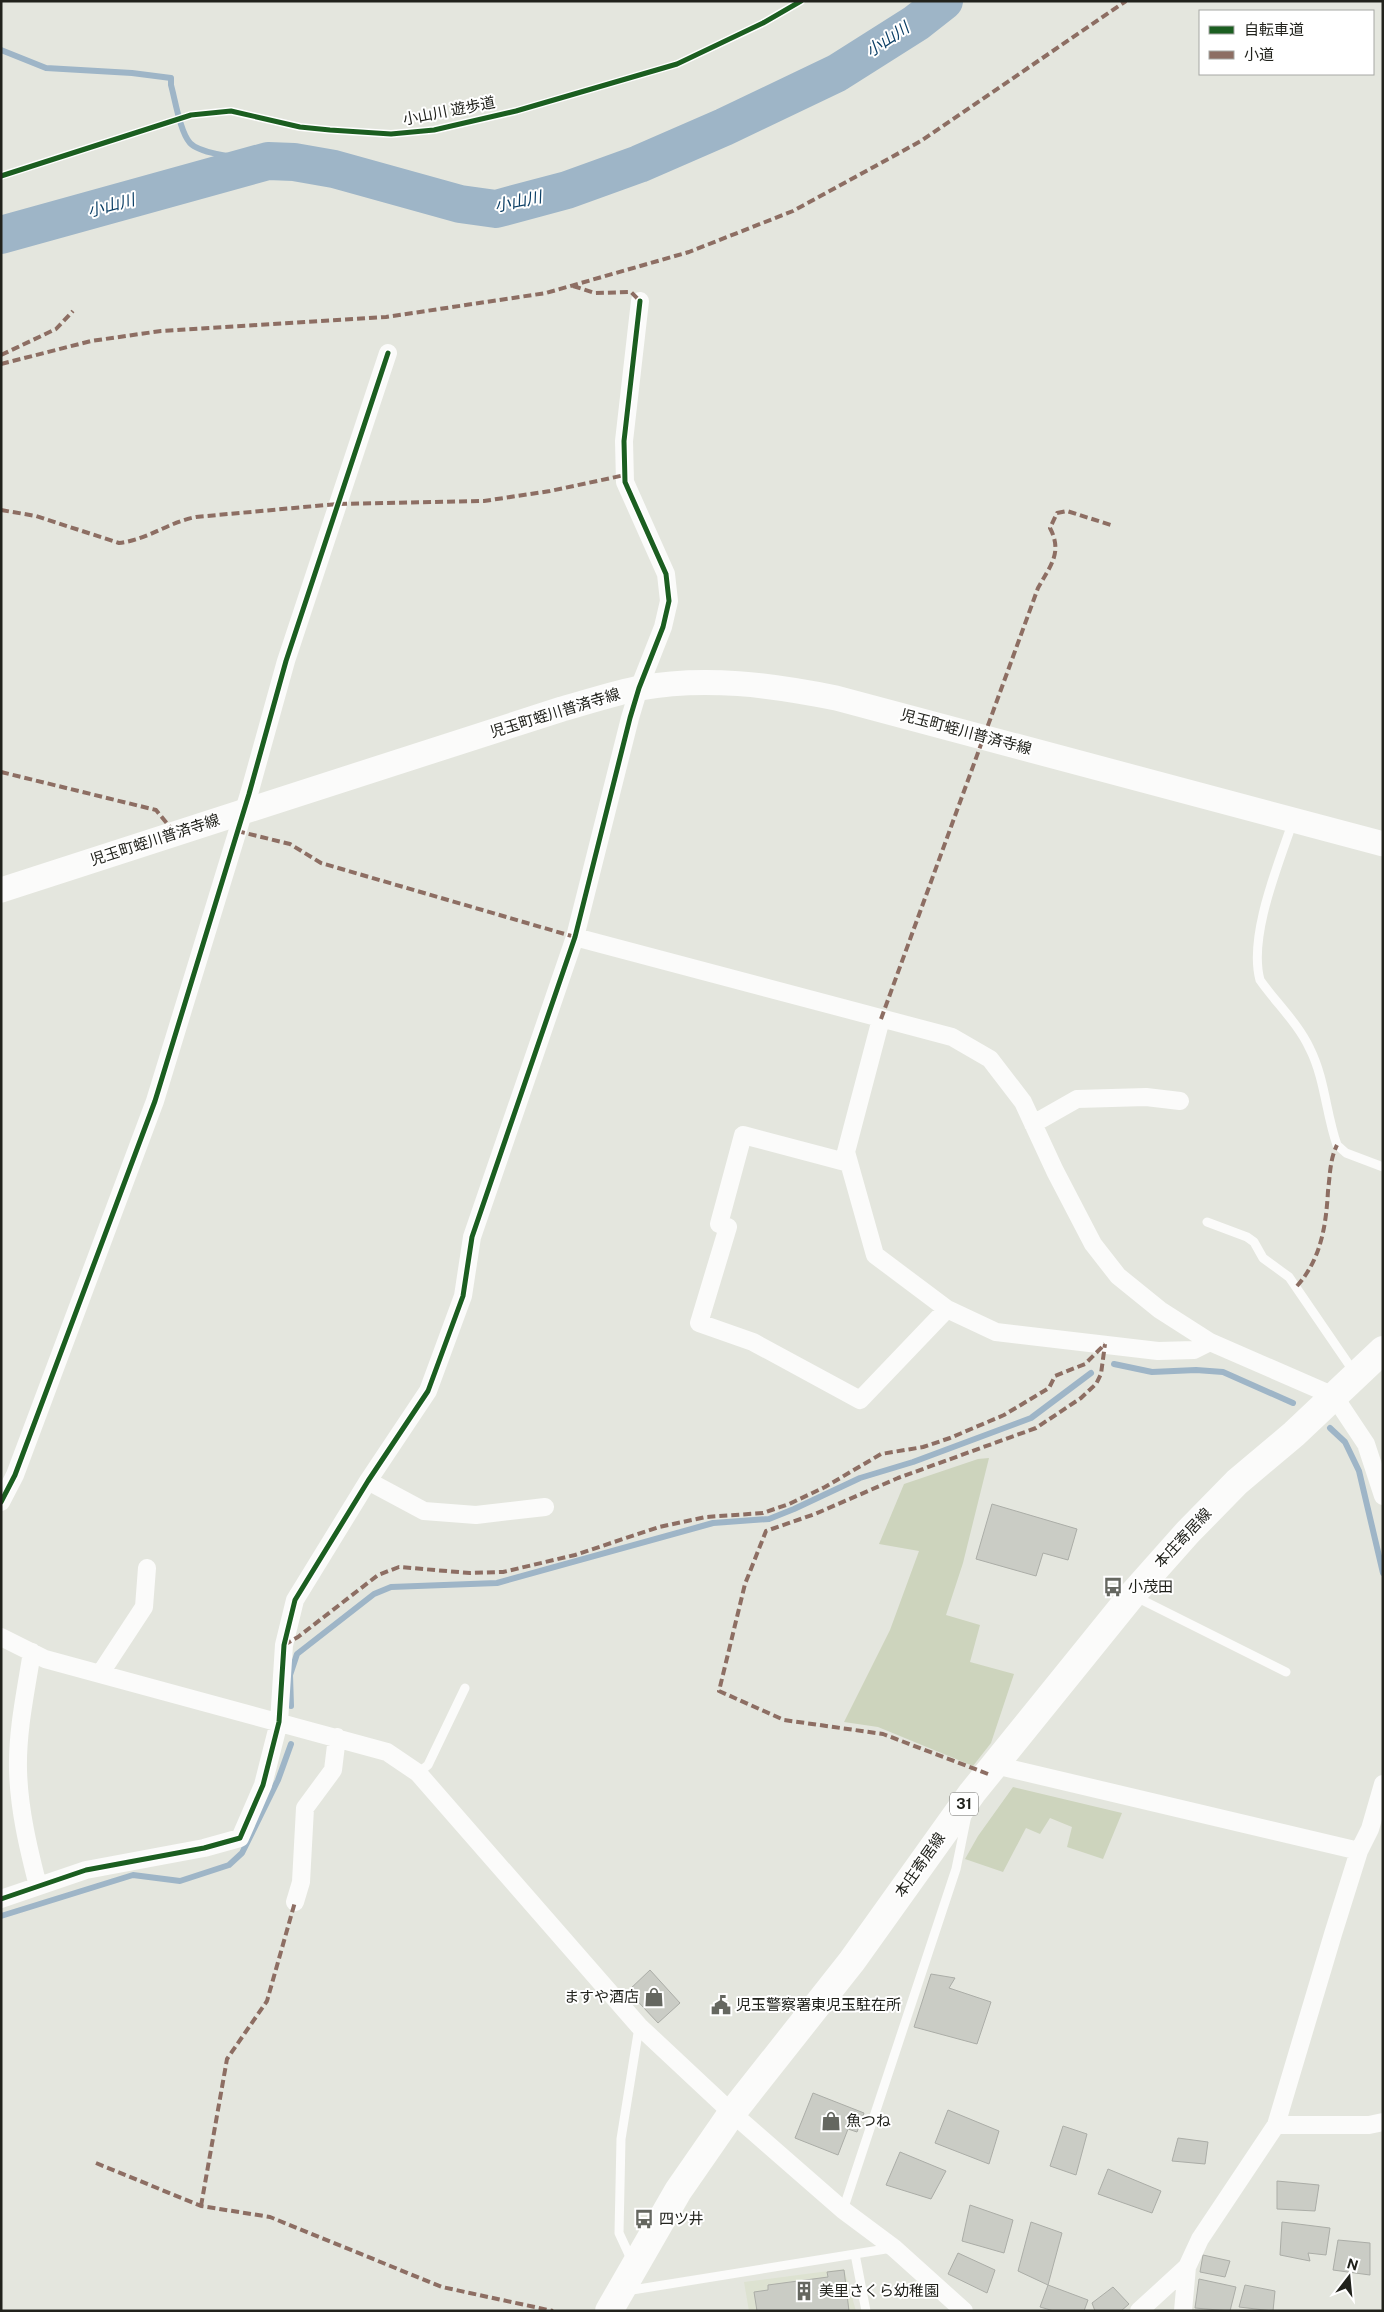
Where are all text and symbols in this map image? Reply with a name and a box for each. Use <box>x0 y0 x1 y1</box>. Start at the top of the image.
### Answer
legend <box>1199 10 1374 75</box>
water label: 小山川 <box>862 17 914 61</box>
text: 自転車道 <box>1244 21 1304 38</box>
text: 小道 <box>1244 46 1274 63</box>
street label: 小山川 遊歩道 <box>401 93 496 128</box>
water label: 小山川 <box>493 187 546 216</box>
water label: 小山川 <box>85 190 139 221</box>
street label: 児玉町蛭川普済寺線 <box>488 685 622 740</box>
street label: 児玉町蛭川普済寺線 <box>899 706 1034 757</box>
street label: 児玉町蛭川普済寺線 <box>88 811 222 868</box>
street label: 本庄寄居線 <box>1151 1504 1214 1571</box>
bus stop icon: 小茂田 <box>1102 1576 1124 1598</box>
place label: 小茂田 <box>1128 1578 1173 1595</box>
road number: 31 <box>950 1792 978 1816</box>
street label: 本庄寄居線 <box>891 1829 948 1900</box>
shop icon: ますや酒店 <box>643 1986 665 2008</box>
place label: ますや酒店 <box>564 1988 639 2005</box>
public building icon: 児玉警察署東児玉駐在所 <box>710 1994 732 2016</box>
place label: 児玉警察署東児玉駐在所 <box>736 1996 901 2013</box>
shop icon: 魚つね <box>820 2110 842 2132</box>
place label: 魚つね <box>846 2112 891 2129</box>
bus stop icon: 四ツ井 <box>633 2208 655 2230</box>
place label: 四ツ井 <box>659 2210 704 2227</box>
north arrow <box>1324 2252 1374 2302</box>
text: N <box>1345 2255 1360 2274</box>
building icon: 美里さくら幼稚園 <box>793 2280 815 2302</box>
place label: 美里さくら幼稚園 <box>819 2282 939 2299</box>

